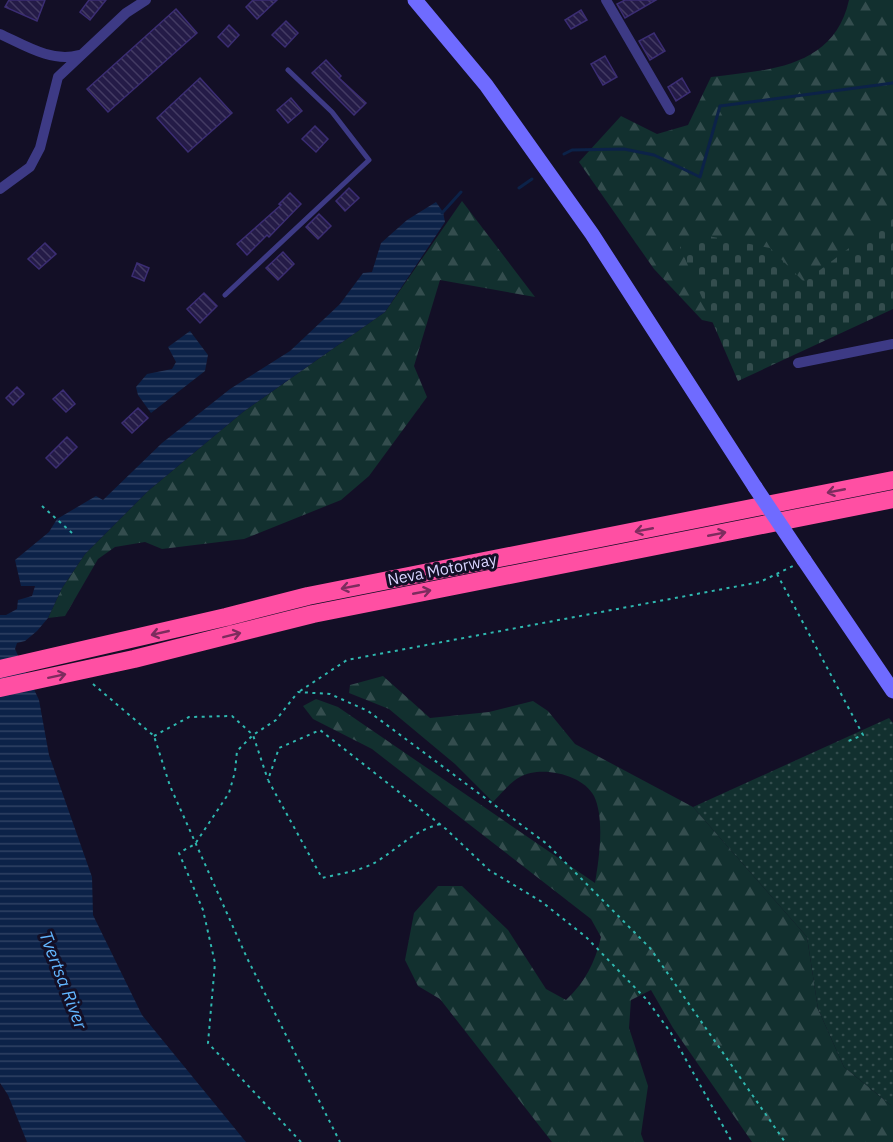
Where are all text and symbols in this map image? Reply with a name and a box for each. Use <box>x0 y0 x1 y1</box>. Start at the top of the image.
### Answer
one-way arrow <box>826 486 845 498</box>
one-way arrow <box>635 525 655 536</box>
one-way arrow <box>706 528 726 539</box>
street label: Neva Motorway <box>386 549 498 589</box>
one-way arrow <box>341 582 360 593</box>
one-way arrow <box>412 586 432 597</box>
one-way arrow <box>151 627 170 639</box>
one-way arrow <box>222 629 241 641</box>
one-way arrow <box>47 669 66 681</box>
water label: Tvertsa River <box>34 928 93 1032</box>

